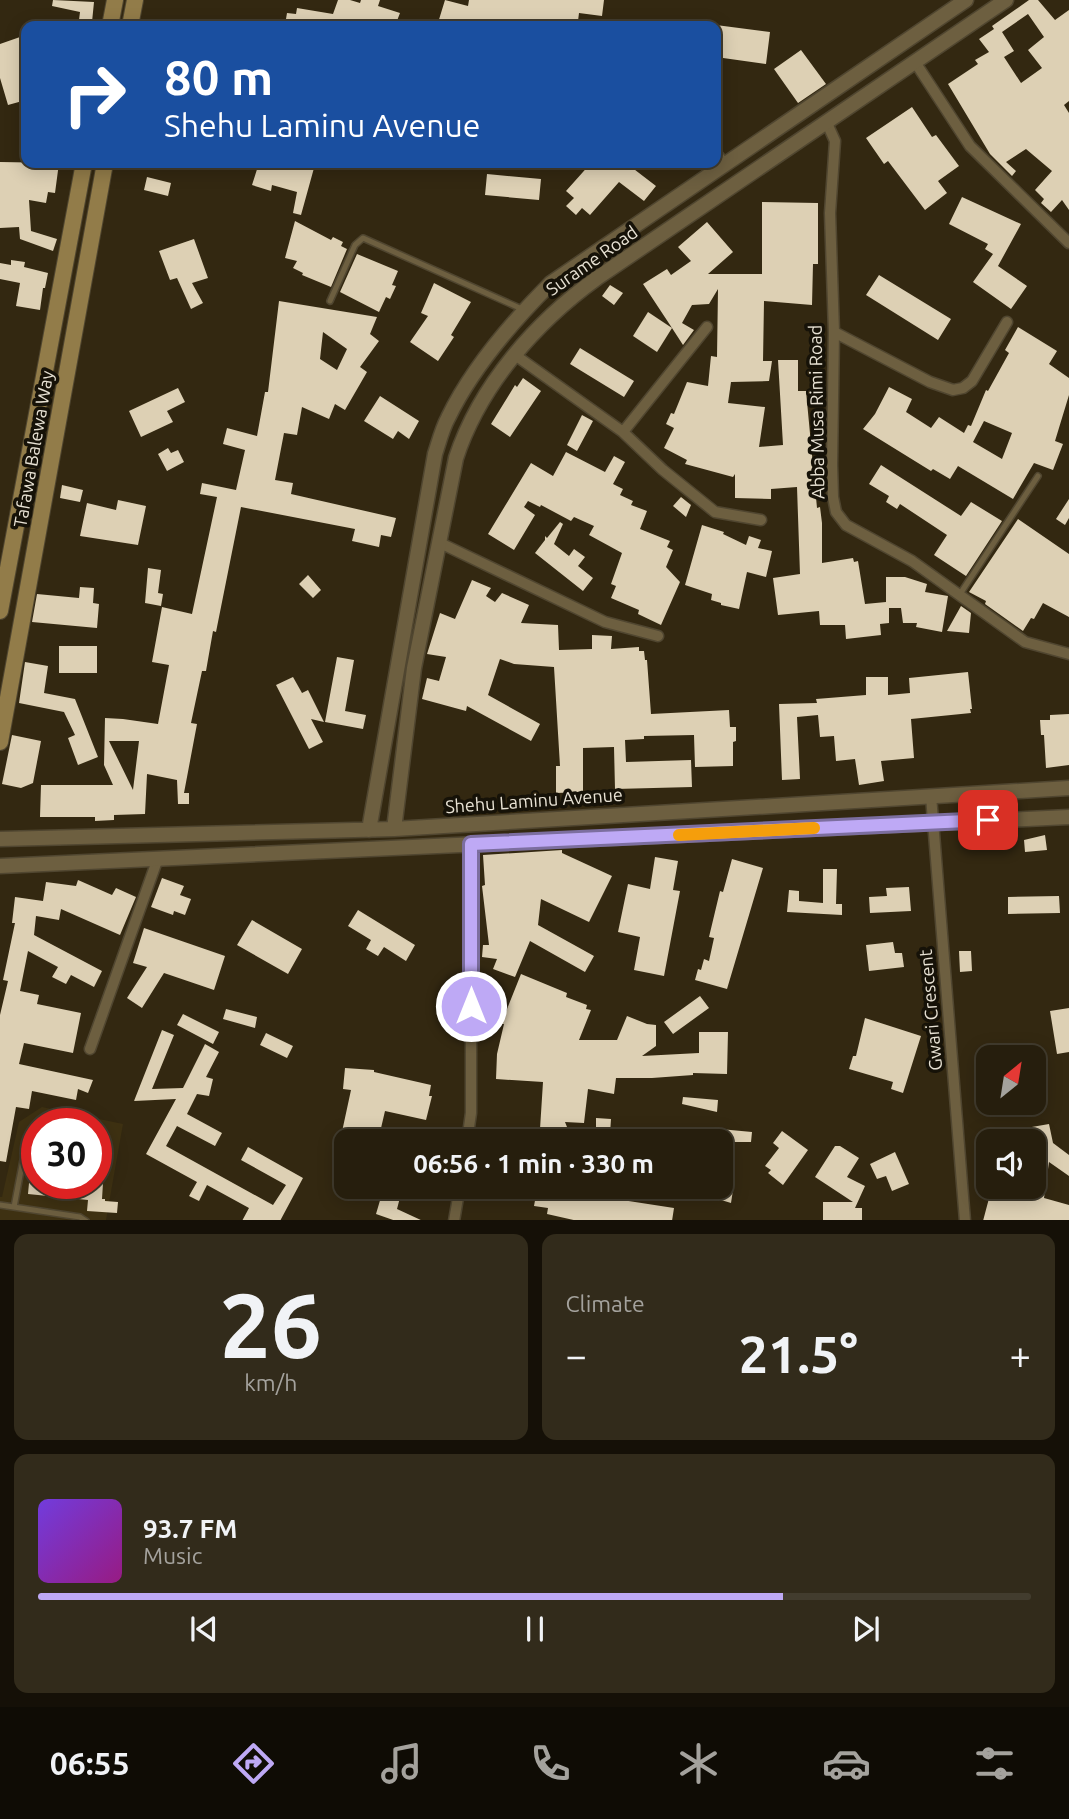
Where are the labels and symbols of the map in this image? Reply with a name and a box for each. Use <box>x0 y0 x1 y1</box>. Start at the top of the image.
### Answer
street label: Surame Road <box>542 221 641 299</box>
street label: Abba Musa Rimi Road <box>804 325 828 499</box>
street label: Tafawa Balewa Way <box>9 369 57 529</box>
street label: Shehu Laminu Avenue <box>444 784 623 816</box>
pin <box>958 790 1018 850</box>
street label: Gwari Crescent <box>915 949 945 1072</box>
position arrow <box>434 969 508 1043</box>
north arrow <box>976 1045 1046 1115</box>
speed limit sign: 30 <box>21 1108 112 1199</box>

